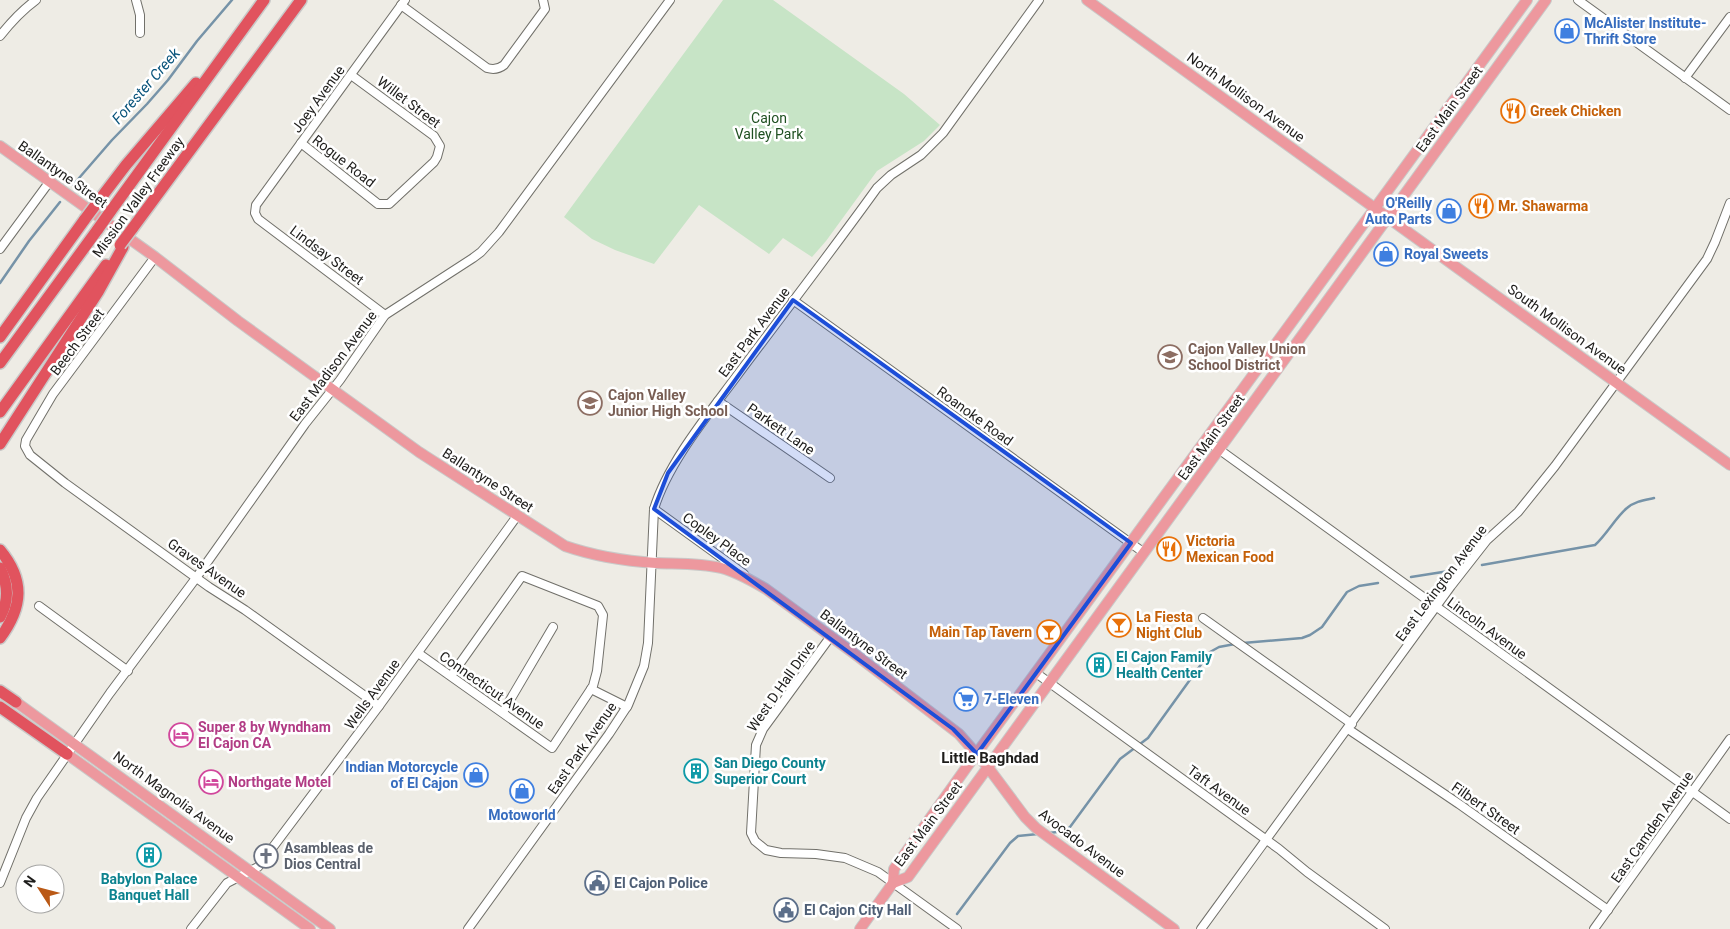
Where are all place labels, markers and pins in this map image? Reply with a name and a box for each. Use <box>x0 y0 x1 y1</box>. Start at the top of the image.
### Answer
place label: McAlister Institute- Thrift Store <box>1584 15 1706 47</box>
shop icon: McAlister Institute- Thrift Store <box>1554 18 1580 44</box>
restaurant icon: Greek Chicken <box>1500 98 1526 124</box>
place label: Greek Chicken <box>1530 103 1622 119</box>
restaurant icon: Mr. Shawarma <box>1468 193 1494 219</box>
place label: O'Reilly Auto Parts <box>1365 195 1433 227</box>
shop icon: O'Reilly Auto Parts <box>1436 198 1462 224</box>
place label: Mr. Shawarma <box>1498 198 1589 214</box>
shop icon: Royal Sweets <box>1373 241 1399 267</box>
place label: Royal Sweets <box>1404 246 1488 262</box>
place label: Cajon Valley Union School District <box>1188 341 1306 373</box>
school or university icon: Cajon Valley Union School District <box>1157 344 1183 370</box>
place label: Cajon Valley Junior High School <box>608 387 728 419</box>
school or university icon: Cajon Valley Junior High School <box>577 390 603 416</box>
place label: Victoria Mexican Food <box>1186 533 1274 565</box>
restaurant icon: Victoria Mexican Food <box>1156 536 1182 562</box>
place label: La Fiesta Night Club <box>1136 609 1202 641</box>
bar icon: La Fiesta Night Club <box>1106 612 1132 638</box>
bar icon: Main Tap Tavern <box>1036 619 1062 645</box>
place label: Main Tap Tavern <box>929 624 1032 640</box>
place label: El Cajon Family Health Center <box>1116 649 1213 681</box>
building icon: El Cajon Family Health Center <box>1086 652 1112 678</box>
supermarket icon: 7-Eleven <box>953 686 979 712</box>
place label: 7-Eleven <box>984 691 1039 707</box>
place label: Super 8 by Wyndham El Cajon CA <box>198 719 331 751</box>
hotel icon: Super 8 by Wyndham El Cajon CA <box>168 722 194 748</box>
place label: San Diego County Superior Court <box>714 755 827 787</box>
building icon: San Diego County Superior Court <box>683 758 709 784</box>
place label: Indian Motorcycle of El Cajon <box>345 759 458 791</box>
shop icon: Indian Motorcycle of El Cajon <box>463 762 489 788</box>
hotel icon: Northgate Motel <box>198 769 224 795</box>
place label: Northgate Motel <box>228 774 331 790</box>
shop icon: Motoworld <box>509 778 535 804</box>
place label: Motoworld <box>488 807 556 823</box>
place label: Asambleas de Dios Central <box>284 840 373 872</box>
building icon: Babylon Palace Banquet Hall <box>136 842 162 868</box>
church icon: Asambleas de Dios Central <box>253 843 279 869</box>
public building icon: El Cajon Police <box>584 870 610 896</box>
place label: Babylon Palace Banquet Hall <box>101 871 198 903</box>
place label: El Cajon Police <box>614 875 708 891</box>
public building icon: El Cajon City Hall <box>773 897 799 923</box>
place label: El Cajon City Hall <box>804 902 912 918</box>

